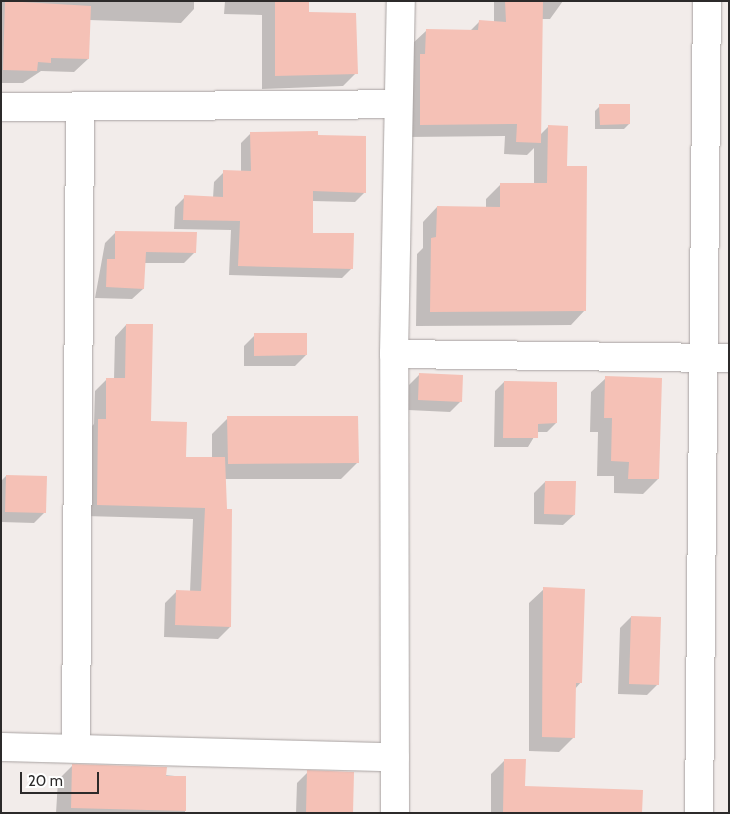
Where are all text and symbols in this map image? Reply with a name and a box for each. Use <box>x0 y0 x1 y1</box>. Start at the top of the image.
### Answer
scale bar <box>22 762 101 794</box>
text: 20 m <box>28 772 63 790</box>

